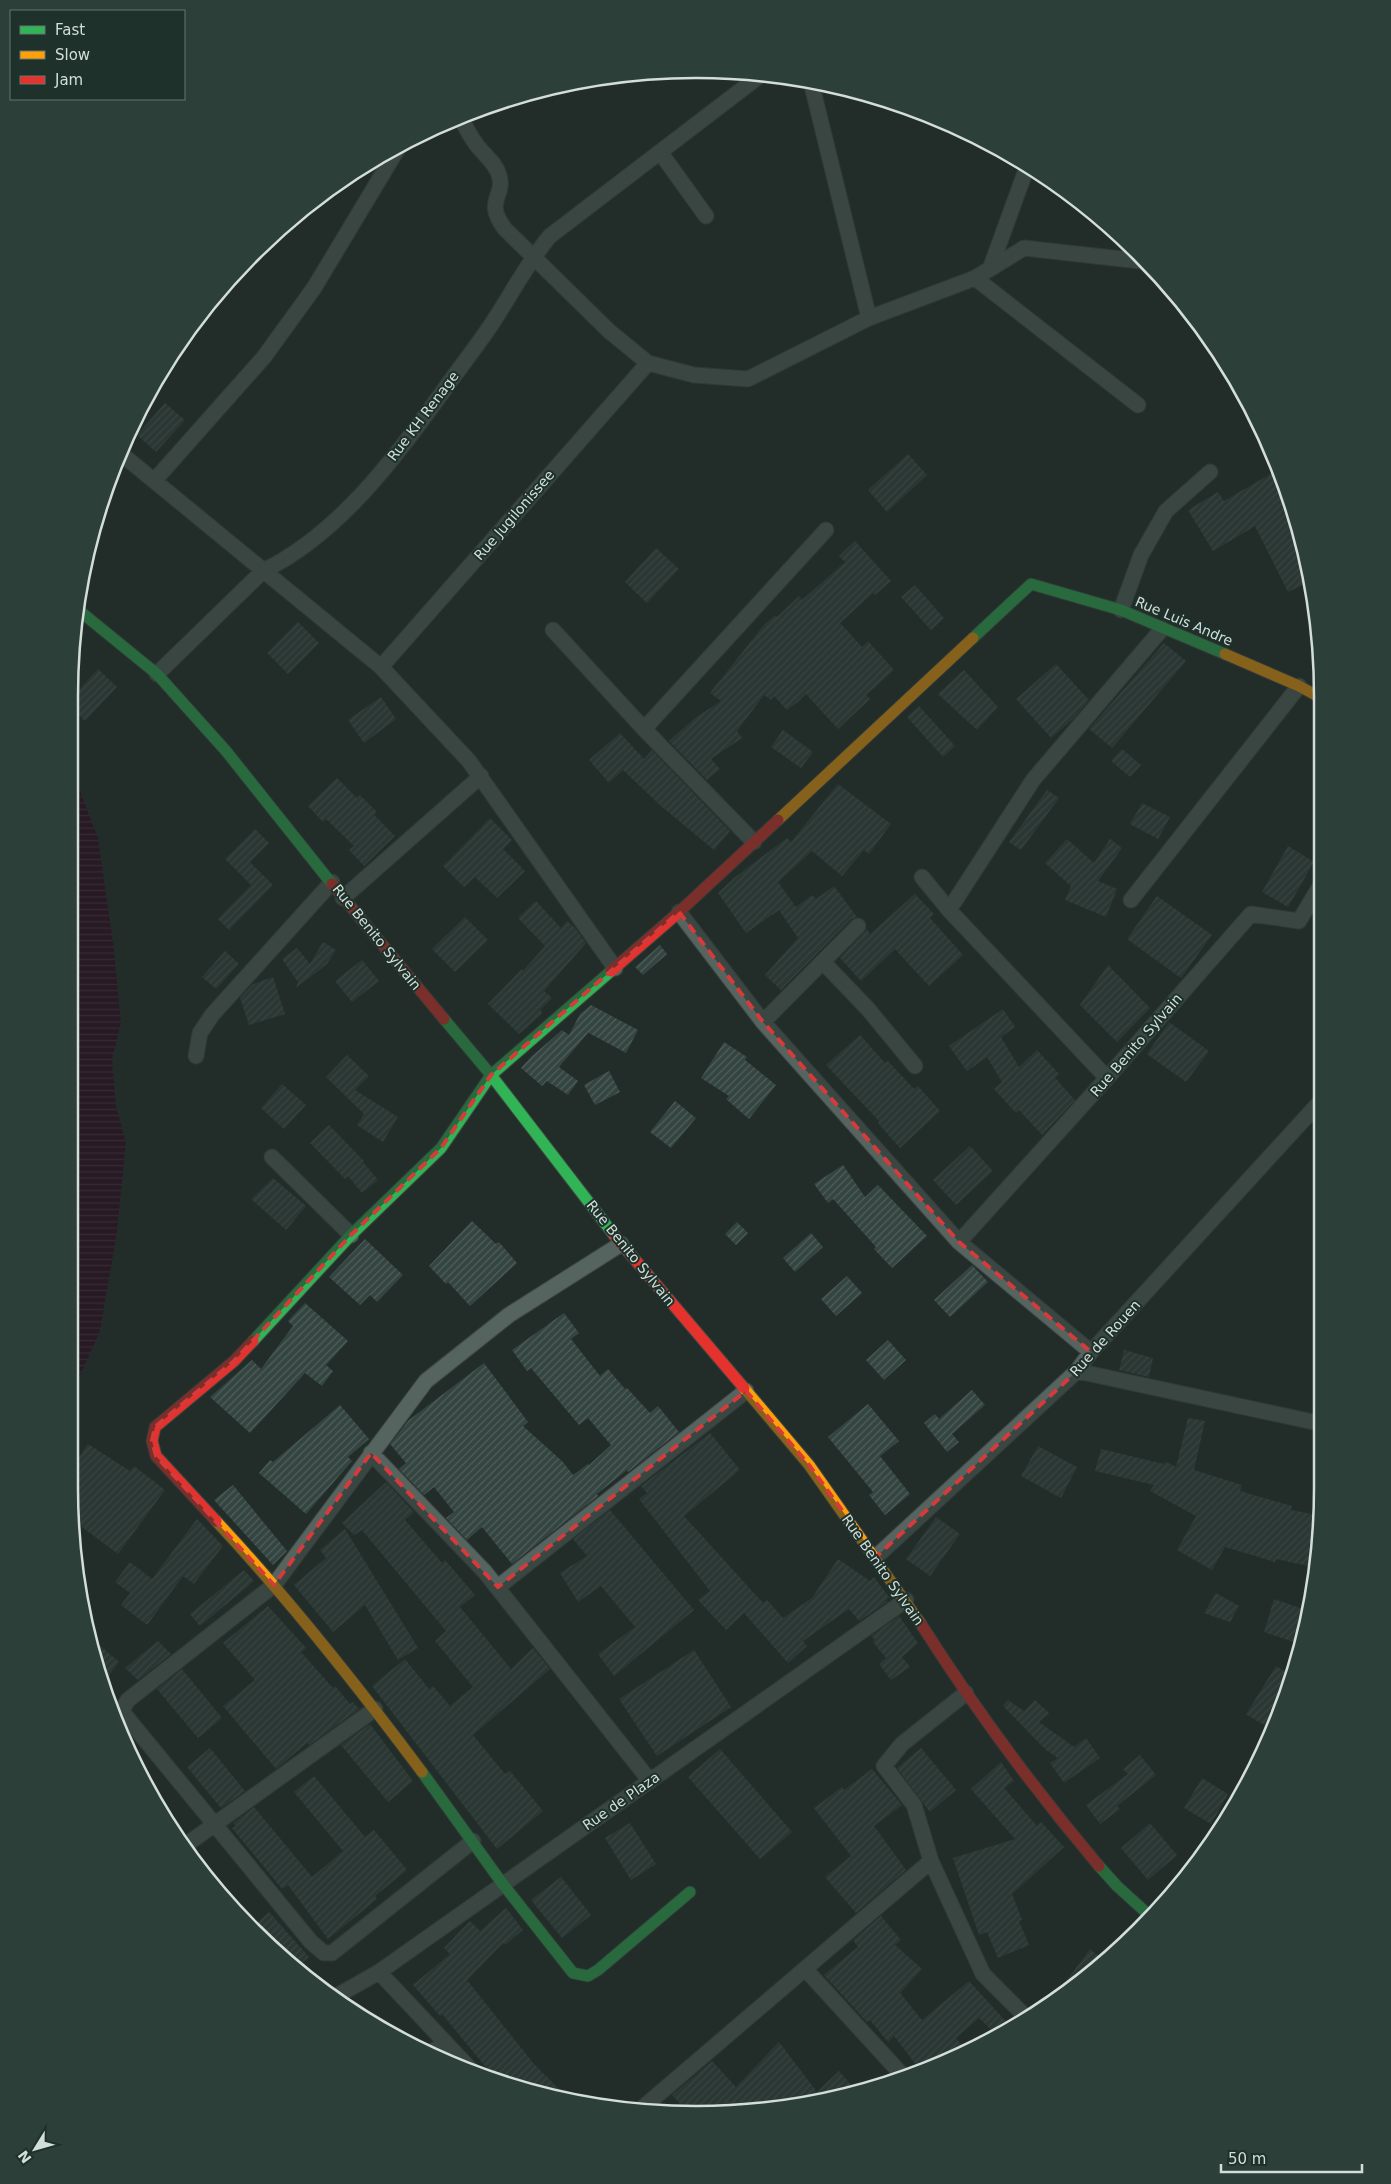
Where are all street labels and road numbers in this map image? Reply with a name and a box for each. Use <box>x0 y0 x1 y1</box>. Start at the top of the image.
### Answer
street label: Rue KH Renage <box>384 368 462 464</box>
street label: Rue Jugilonissee <box>471 467 557 563</box>
street label: Rue Luis Andre <box>1133 593 1235 649</box>
street label: Rue Benito Sylvain <box>329 881 425 993</box>
street label: Rue Benito Sylvain <box>1087 990 1185 1100</box>
street label: Rue Benito Sylvain <box>583 1197 679 1309</box>
street label: Rue de Rouen <box>1067 1297 1143 1379</box>
street label: Rue Benito Sylvain <box>839 1512 927 1628</box>
street label: Rue de Plaza <box>580 1769 662 1833</box>

